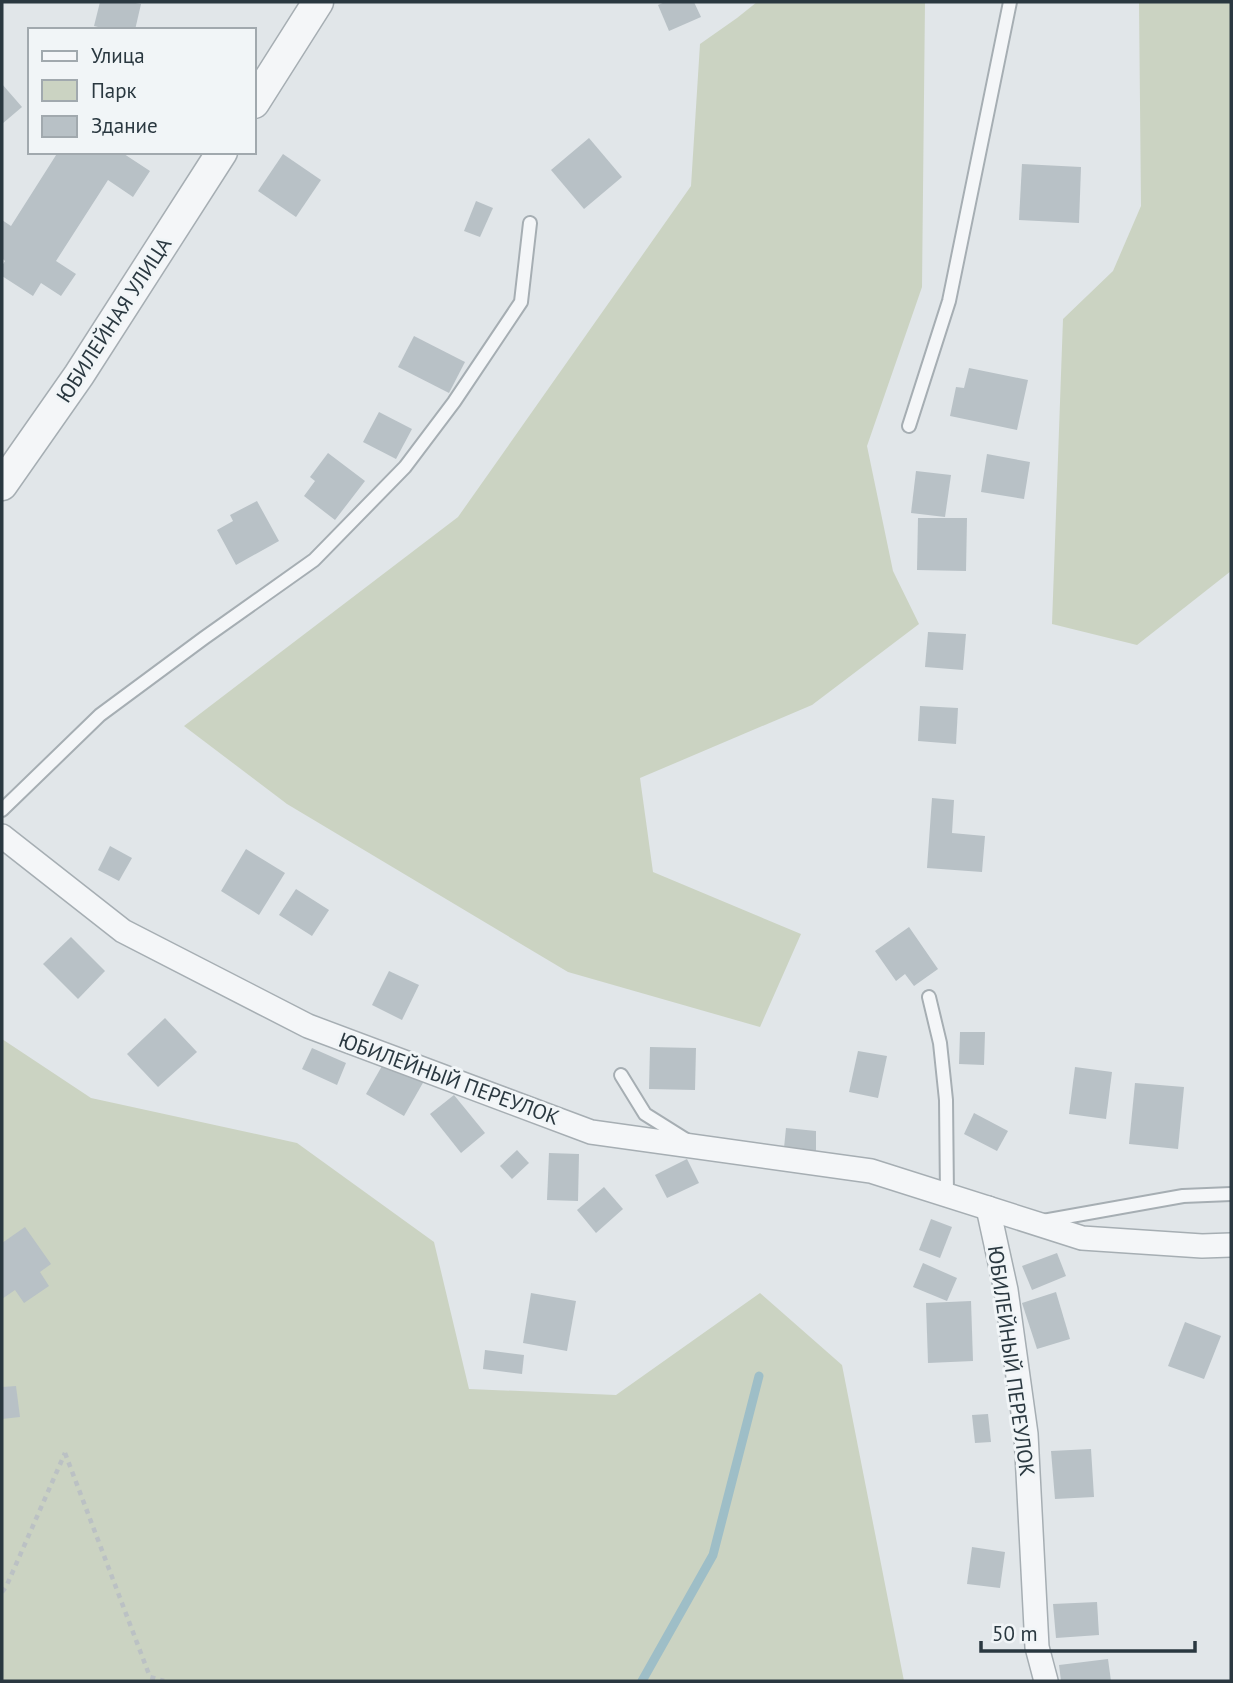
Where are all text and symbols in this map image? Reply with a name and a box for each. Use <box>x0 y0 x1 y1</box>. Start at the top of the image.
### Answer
legend <box>28 28 256 154</box>
text: Улица <box>91 42 145 69</box>
text: Парк <box>91 77 137 104</box>
text: Здание <box>91 112 158 139</box>
street label: ЮБИЛЕЙНАЯ УЛИЦА <box>50 231 177 407</box>
street label: ЮБИЛЕЙНЫЙ ПЕРЕУЛОК <box>335 1026 563 1131</box>
street label: ЮБИЛЕЙНЫЙ ПЕРЕУЛОК <box>982 1244 1041 1478</box>
scale bar <box>981 1610 1194 1654</box>
text: 50 m <box>992 1620 1038 1647</box>

